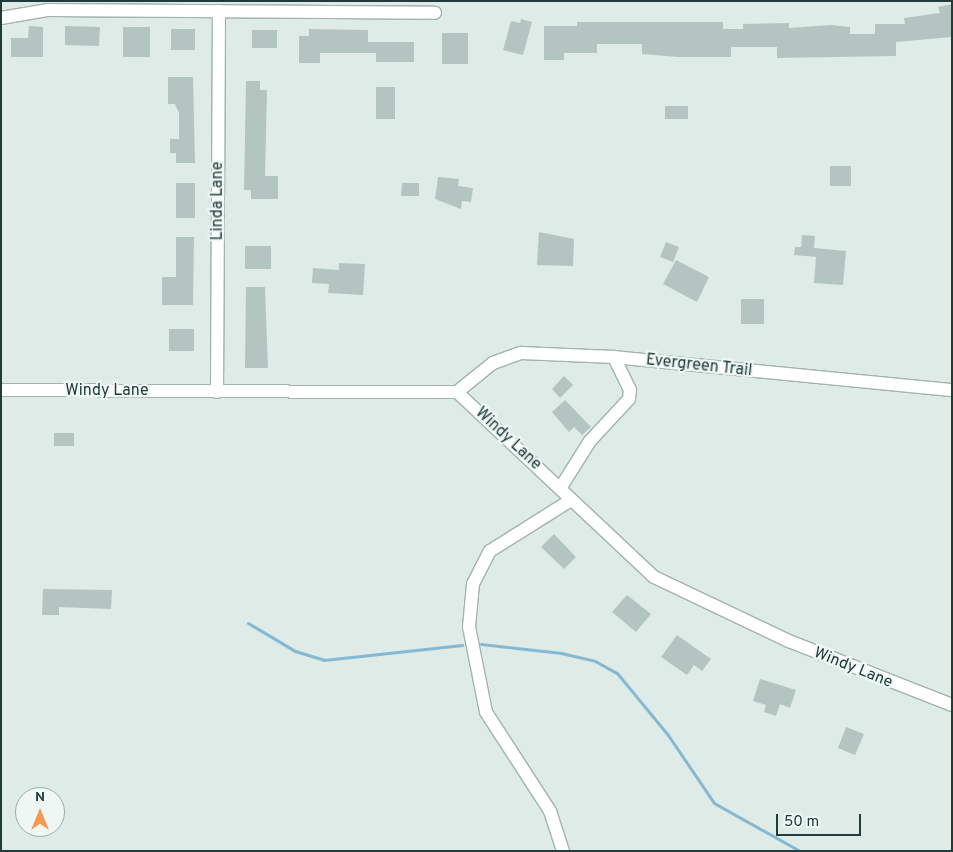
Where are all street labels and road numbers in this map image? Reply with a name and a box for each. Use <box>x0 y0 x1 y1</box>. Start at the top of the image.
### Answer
street label: Linda Lane <box>208 162 228 240</box>
street label: Evergreen Trail <box>645 351 753 381</box>
street label: Windy Lane <box>65 381 149 401</box>
street label: Windy Lane <box>471 404 545 474</box>
street label: Windy Lane <box>811 643 895 693</box>

